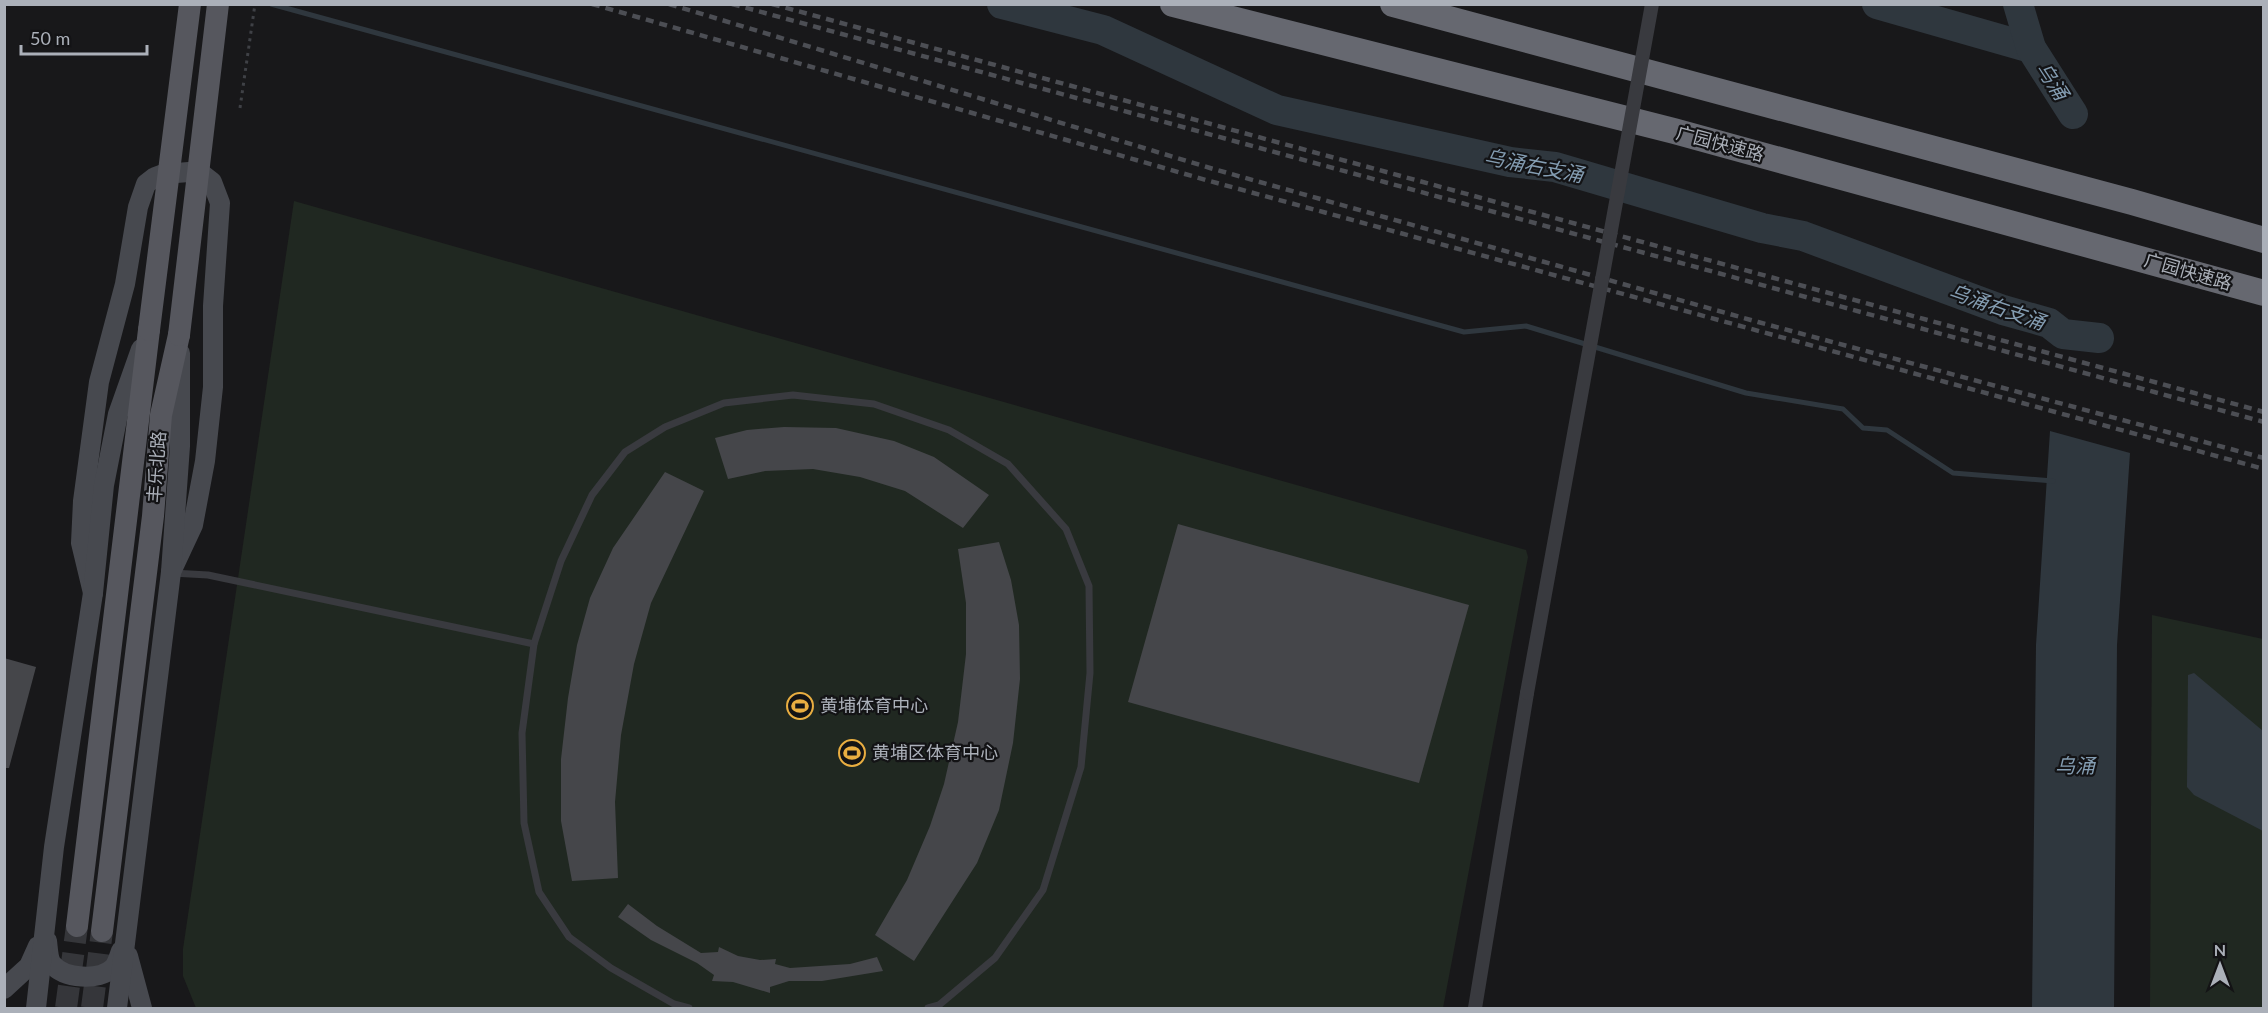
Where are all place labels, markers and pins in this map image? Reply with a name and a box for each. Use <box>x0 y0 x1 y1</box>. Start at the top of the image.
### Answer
sports icon: 黄埔体育中心 <box>785 691 815 721</box>
place label: 黄埔体育中心 <box>820 694 928 716</box>
sports icon: 黄埔区体育中心 <box>837 738 867 768</box>
place label: 黄埔区体育中心 <box>872 741 998 763</box>

